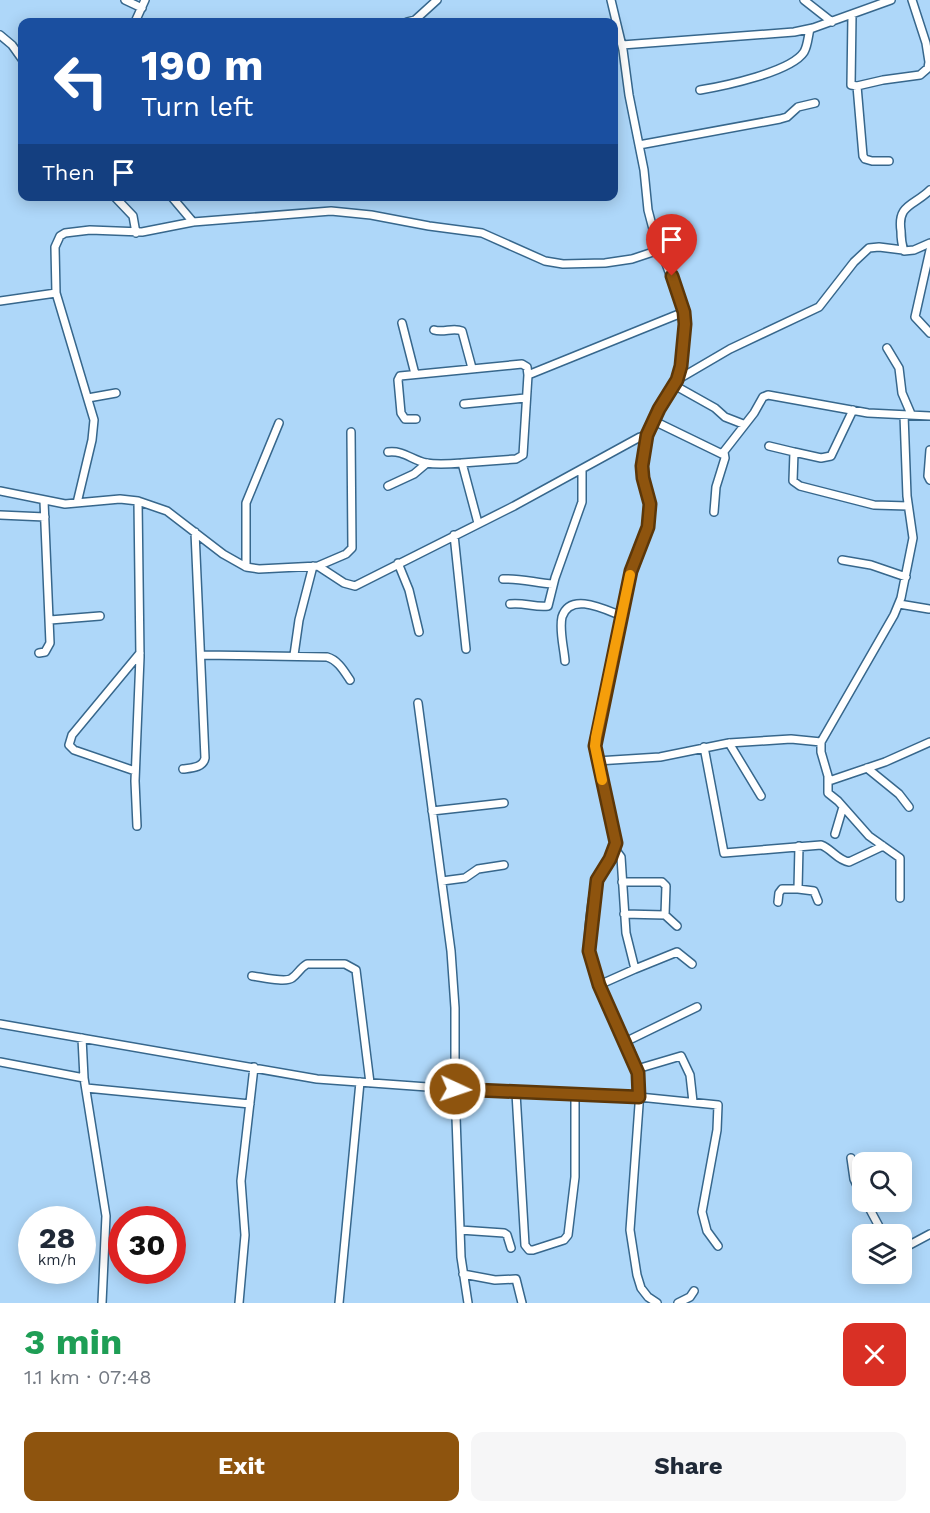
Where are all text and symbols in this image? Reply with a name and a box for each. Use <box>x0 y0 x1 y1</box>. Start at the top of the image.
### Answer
text: 190 m <box>141 41 264 90</box>
icon: left <box>42 42 120 120</box>
text: Turn left <box>141 91 253 123</box>
icon: arrive <box>107 156 140 189</box>
text: Then <box>42 160 95 185</box>
pin <box>646 214 697 276</box>
icon: arrive <box>655 223 688 256</box>
position arrow <box>423 1057 487 1121</box>
map controls <box>852 1152 912 1284</box>
button: search <box>852 1152 912 1212</box>
speed limit sign: 30 <box>108 1206 186 1284</box>
text: 28 <box>39 1220 75 1255</box>
button: layers <box>852 1224 912 1284</box>
text: km/h <box>38 1251 76 1269</box>
text: 3 min <box>24 1321 122 1363</box>
button: close <box>843 1323 906 1386</box>
text: 1.1 km · 07:48 <box>24 1365 152 1389</box>
button: Exit <box>24 1432 459 1501</box>
button: Share <box>471 1432 906 1501</box>

